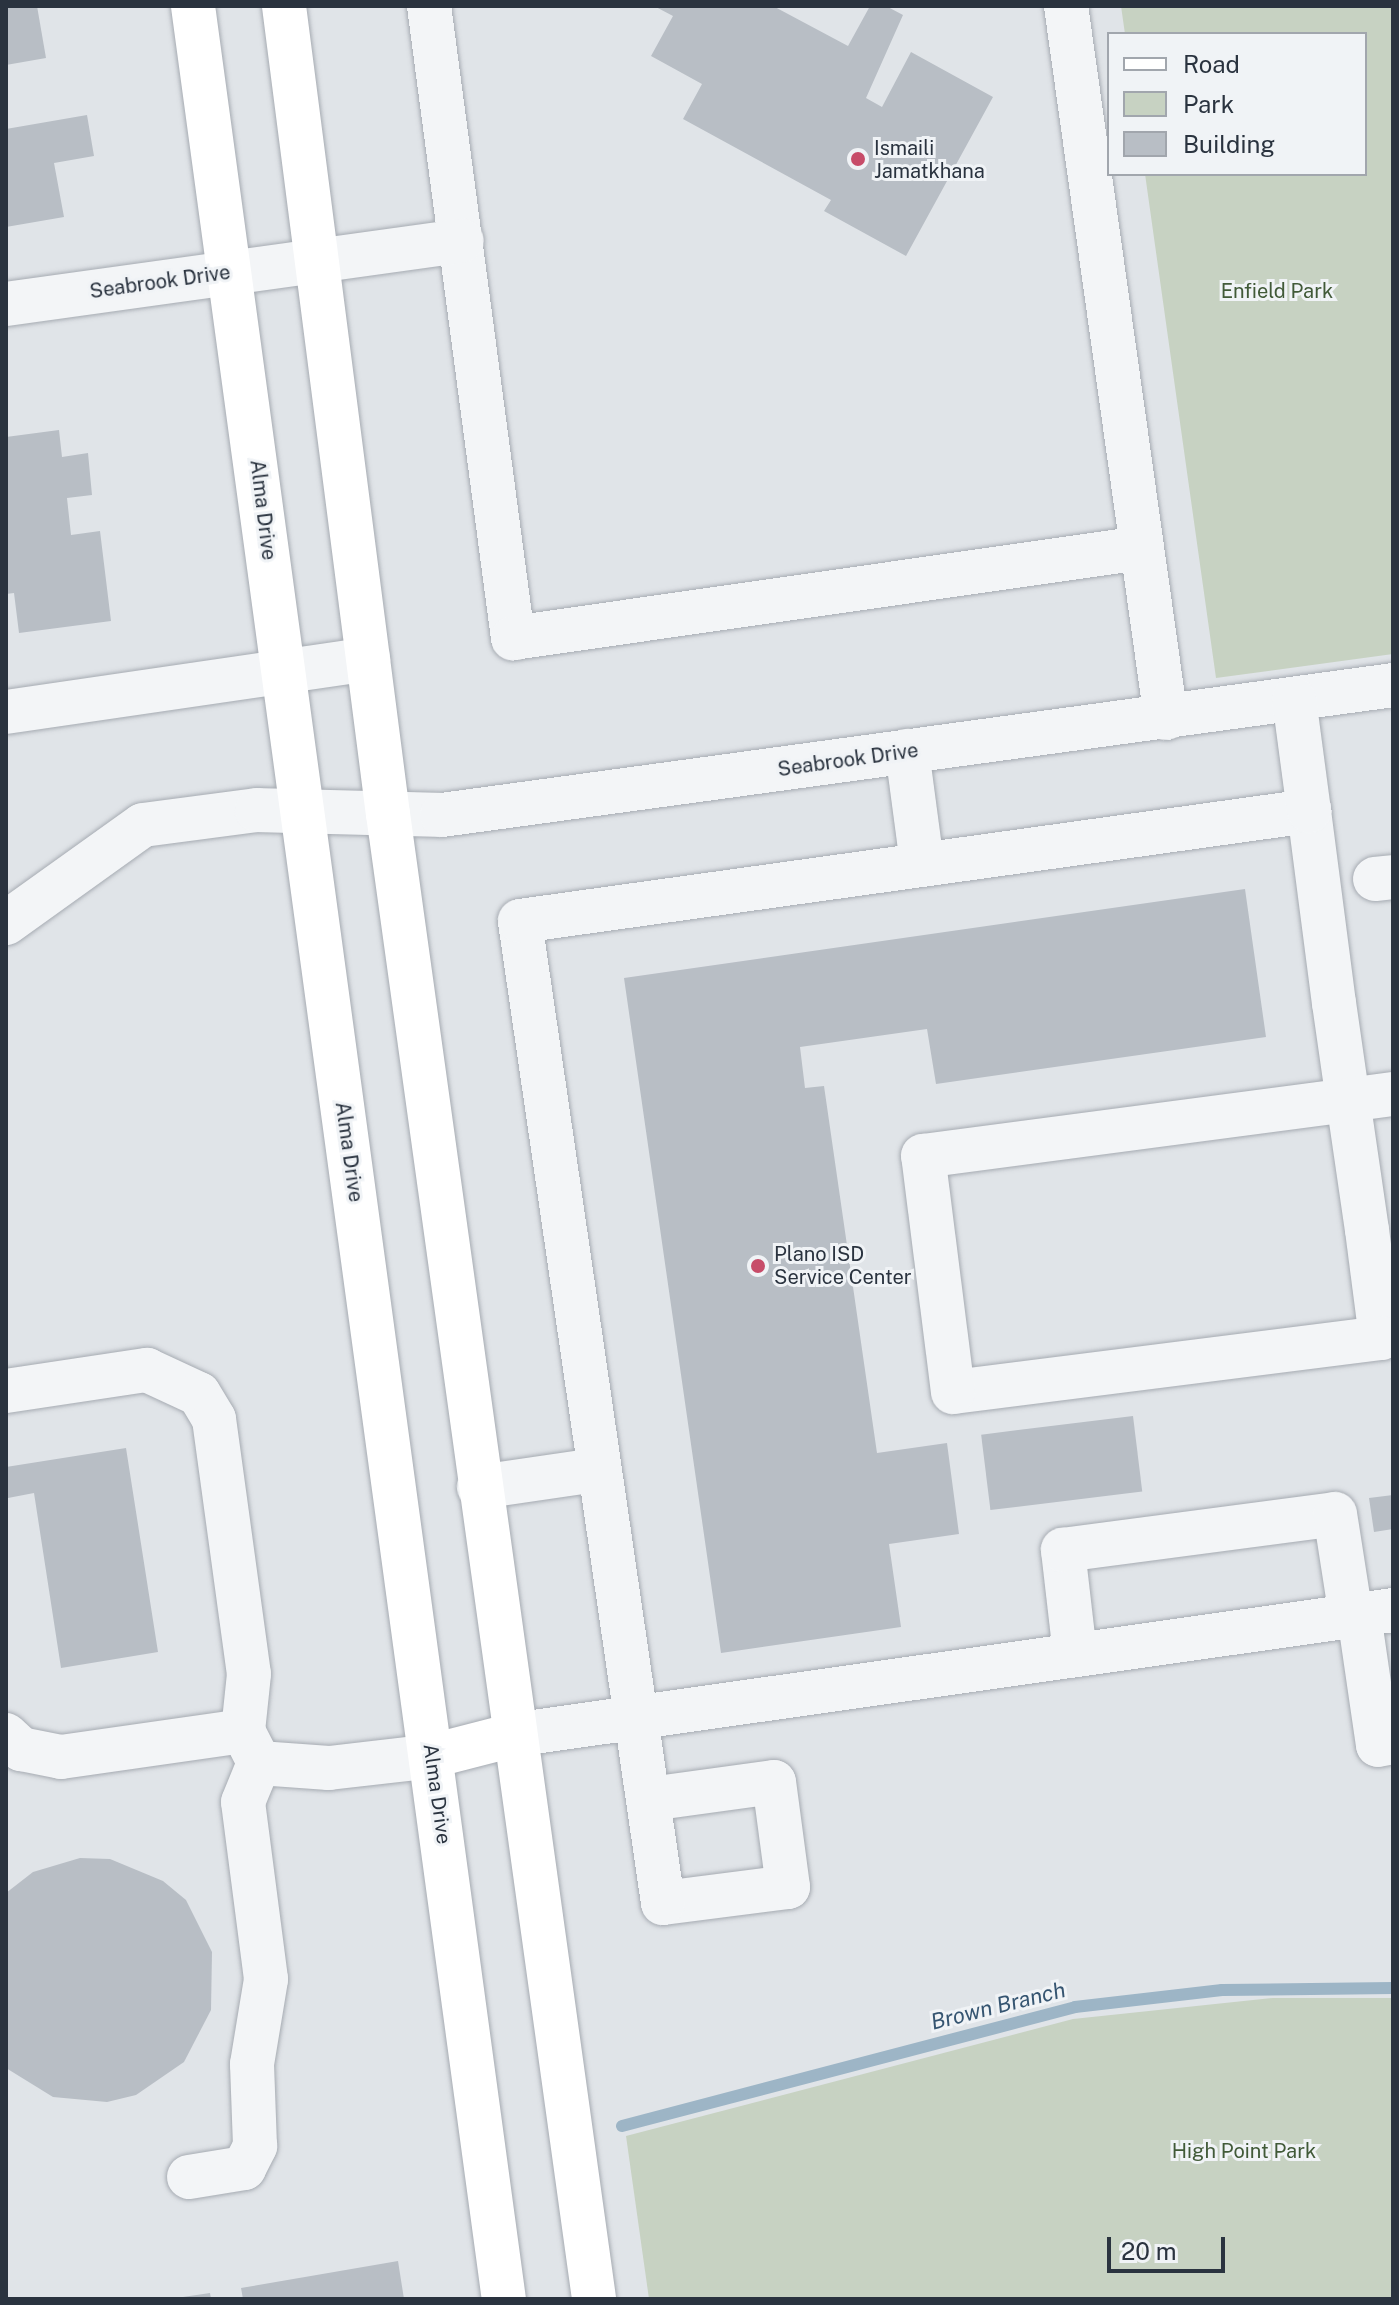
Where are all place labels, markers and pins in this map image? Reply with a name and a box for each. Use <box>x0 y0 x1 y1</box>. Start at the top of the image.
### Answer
place label: Ismaili Jamatkhana <box>874 136 985 183</box>
marker: Ismaili Jamatkhana <box>849 150 867 168</box>
place label: Plano ISD Service Center <box>774 1242 912 1289</box>
marker: Plano ISD Service Center <box>749 1257 767 1275</box>

